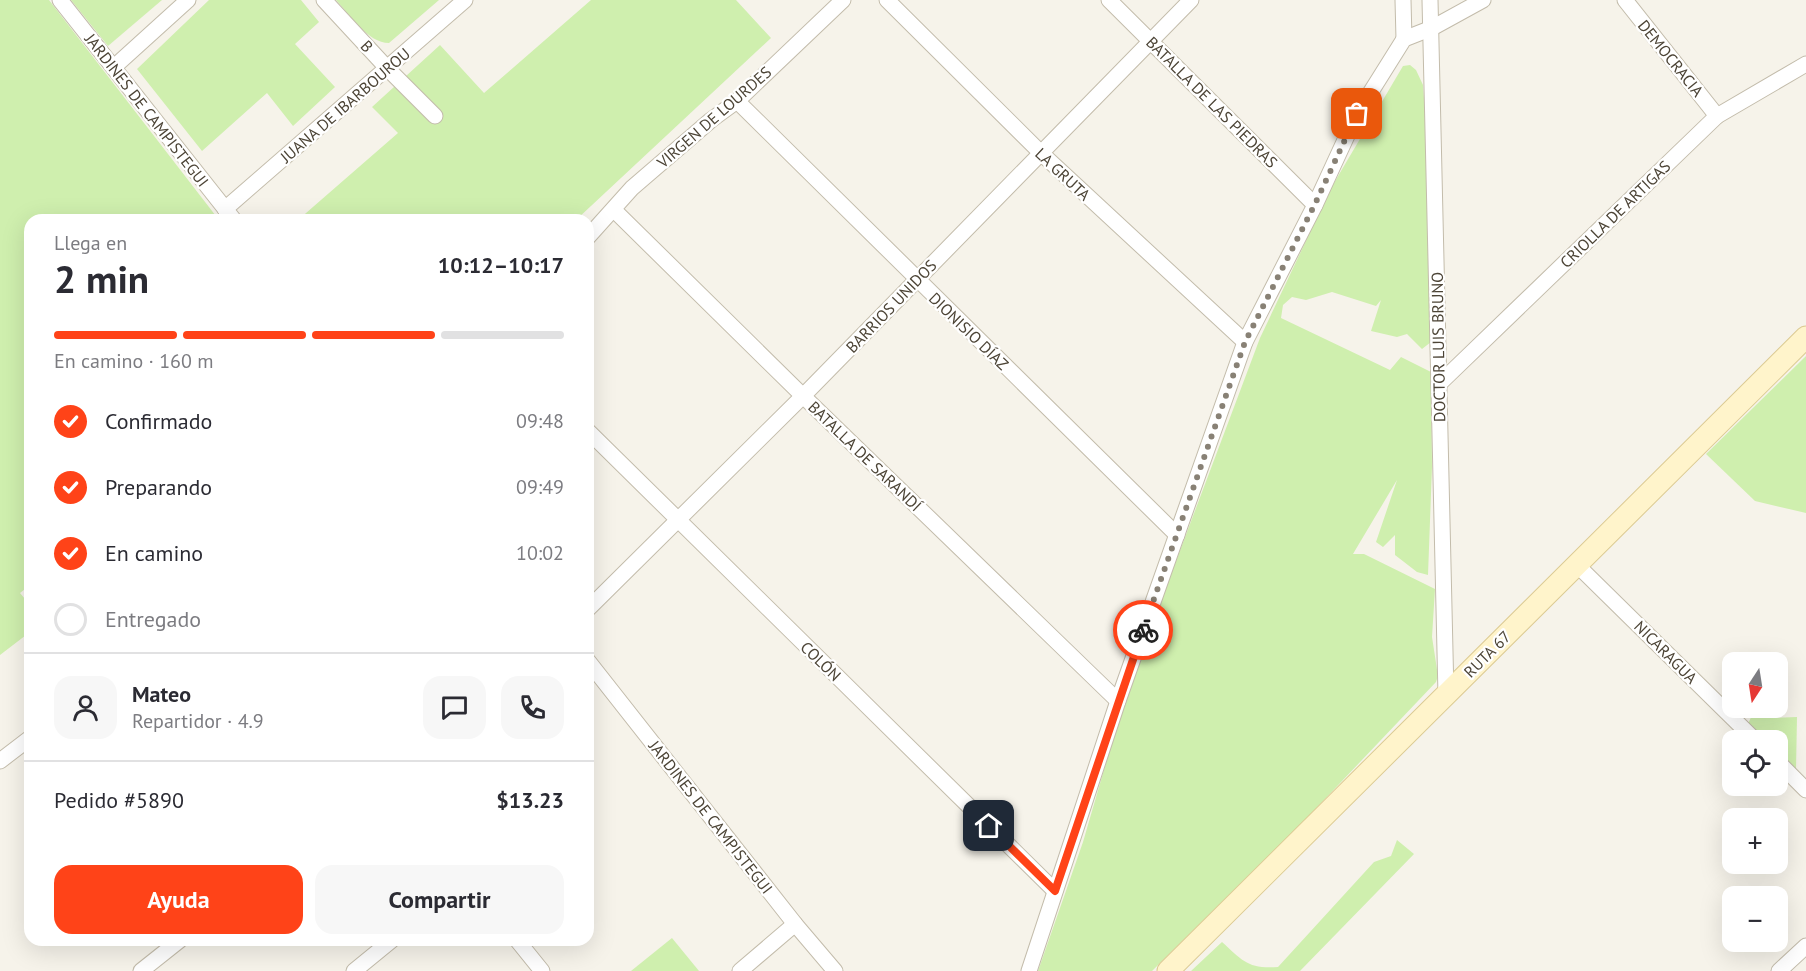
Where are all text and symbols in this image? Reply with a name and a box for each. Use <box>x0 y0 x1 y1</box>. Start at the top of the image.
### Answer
street label: DEMOCRACIA <box>1634 16 1708 101</box>
street label: JARDINES DE CAMPISTEGUI <box>80 29 213 191</box>
street label: BATALLA DE LAS PIEDRAS <box>1142 32 1282 172</box>
street label: B <box>356 36 378 56</box>
street label: JUANA DE IBARBOUROU <box>275 43 414 167</box>
street label: VIRGEN DE LOURDES <box>652 62 775 173</box>
pin <box>1331 88 1382 139</box>
icon: bag <box>1340 97 1373 130</box>
street label: LA GRUTA <box>1031 143 1095 205</box>
street label: CRIOLLA DE ARTIGAS <box>1556 156 1674 272</box>
text: Llega en <box>54 230 127 256</box>
text: 10:12–10:17 <box>438 251 564 279</box>
text: 2 min <box>54 253 149 304</box>
street label: BARRIOS UNIDOS <box>841 255 941 357</box>
street label: DOCTOR LUIS BRUNO <box>1427 272 1449 422</box>
street label: DIONISIO DÍAZ <box>925 288 1013 374</box>
text: En camino · 160 m <box>54 348 214 374</box>
street label: BATALLA DE SARANDÍ <box>804 397 926 516</box>
icon: check <box>54 405 87 438</box>
text: Confirmado <box>105 407 212 435</box>
text: 09:48 <box>516 408 564 434</box>
icon: check <box>54 471 87 504</box>
text: Preparando <box>105 473 212 501</box>
text: 09:49 <box>516 474 564 500</box>
icon: check <box>54 537 87 570</box>
text: En camino <box>105 539 203 567</box>
text: 10:02 <box>516 540 564 566</box>
courier <box>1113 600 1173 660</box>
text: Entregado <box>105 605 201 633</box>
icon: bike <box>1127 614 1160 647</box>
street label: NICARAGUA <box>1630 616 1702 688</box>
street label: RUTA 67 <box>1459 626 1515 682</box>
street label: COLÓN <box>797 637 845 685</box>
north arrow <box>1722 652 1788 718</box>
map controls <box>1722 652 1788 952</box>
button: person <box>54 676 117 739</box>
button: chat <box>423 676 486 739</box>
button: phone <box>501 676 564 739</box>
text: Mateo <box>132 680 191 708</box>
text: Repartidor · 4.9 <box>132 708 264 734</box>
button: locate <box>1722 730 1788 796</box>
street label: JARDINES DE CAMPISTEGUI <box>644 736 777 898</box>
text: Pedido #5890 <box>54 786 184 814</box>
text: $13.23 <box>496 786 564 814</box>
pin <box>963 800 1014 851</box>
button: + <box>1722 808 1788 874</box>
icon: home <box>972 809 1005 842</box>
button: Ayuda <box>54 865 303 934</box>
button: Compartir <box>315 865 564 934</box>
button: − <box>1722 886 1788 952</box>

